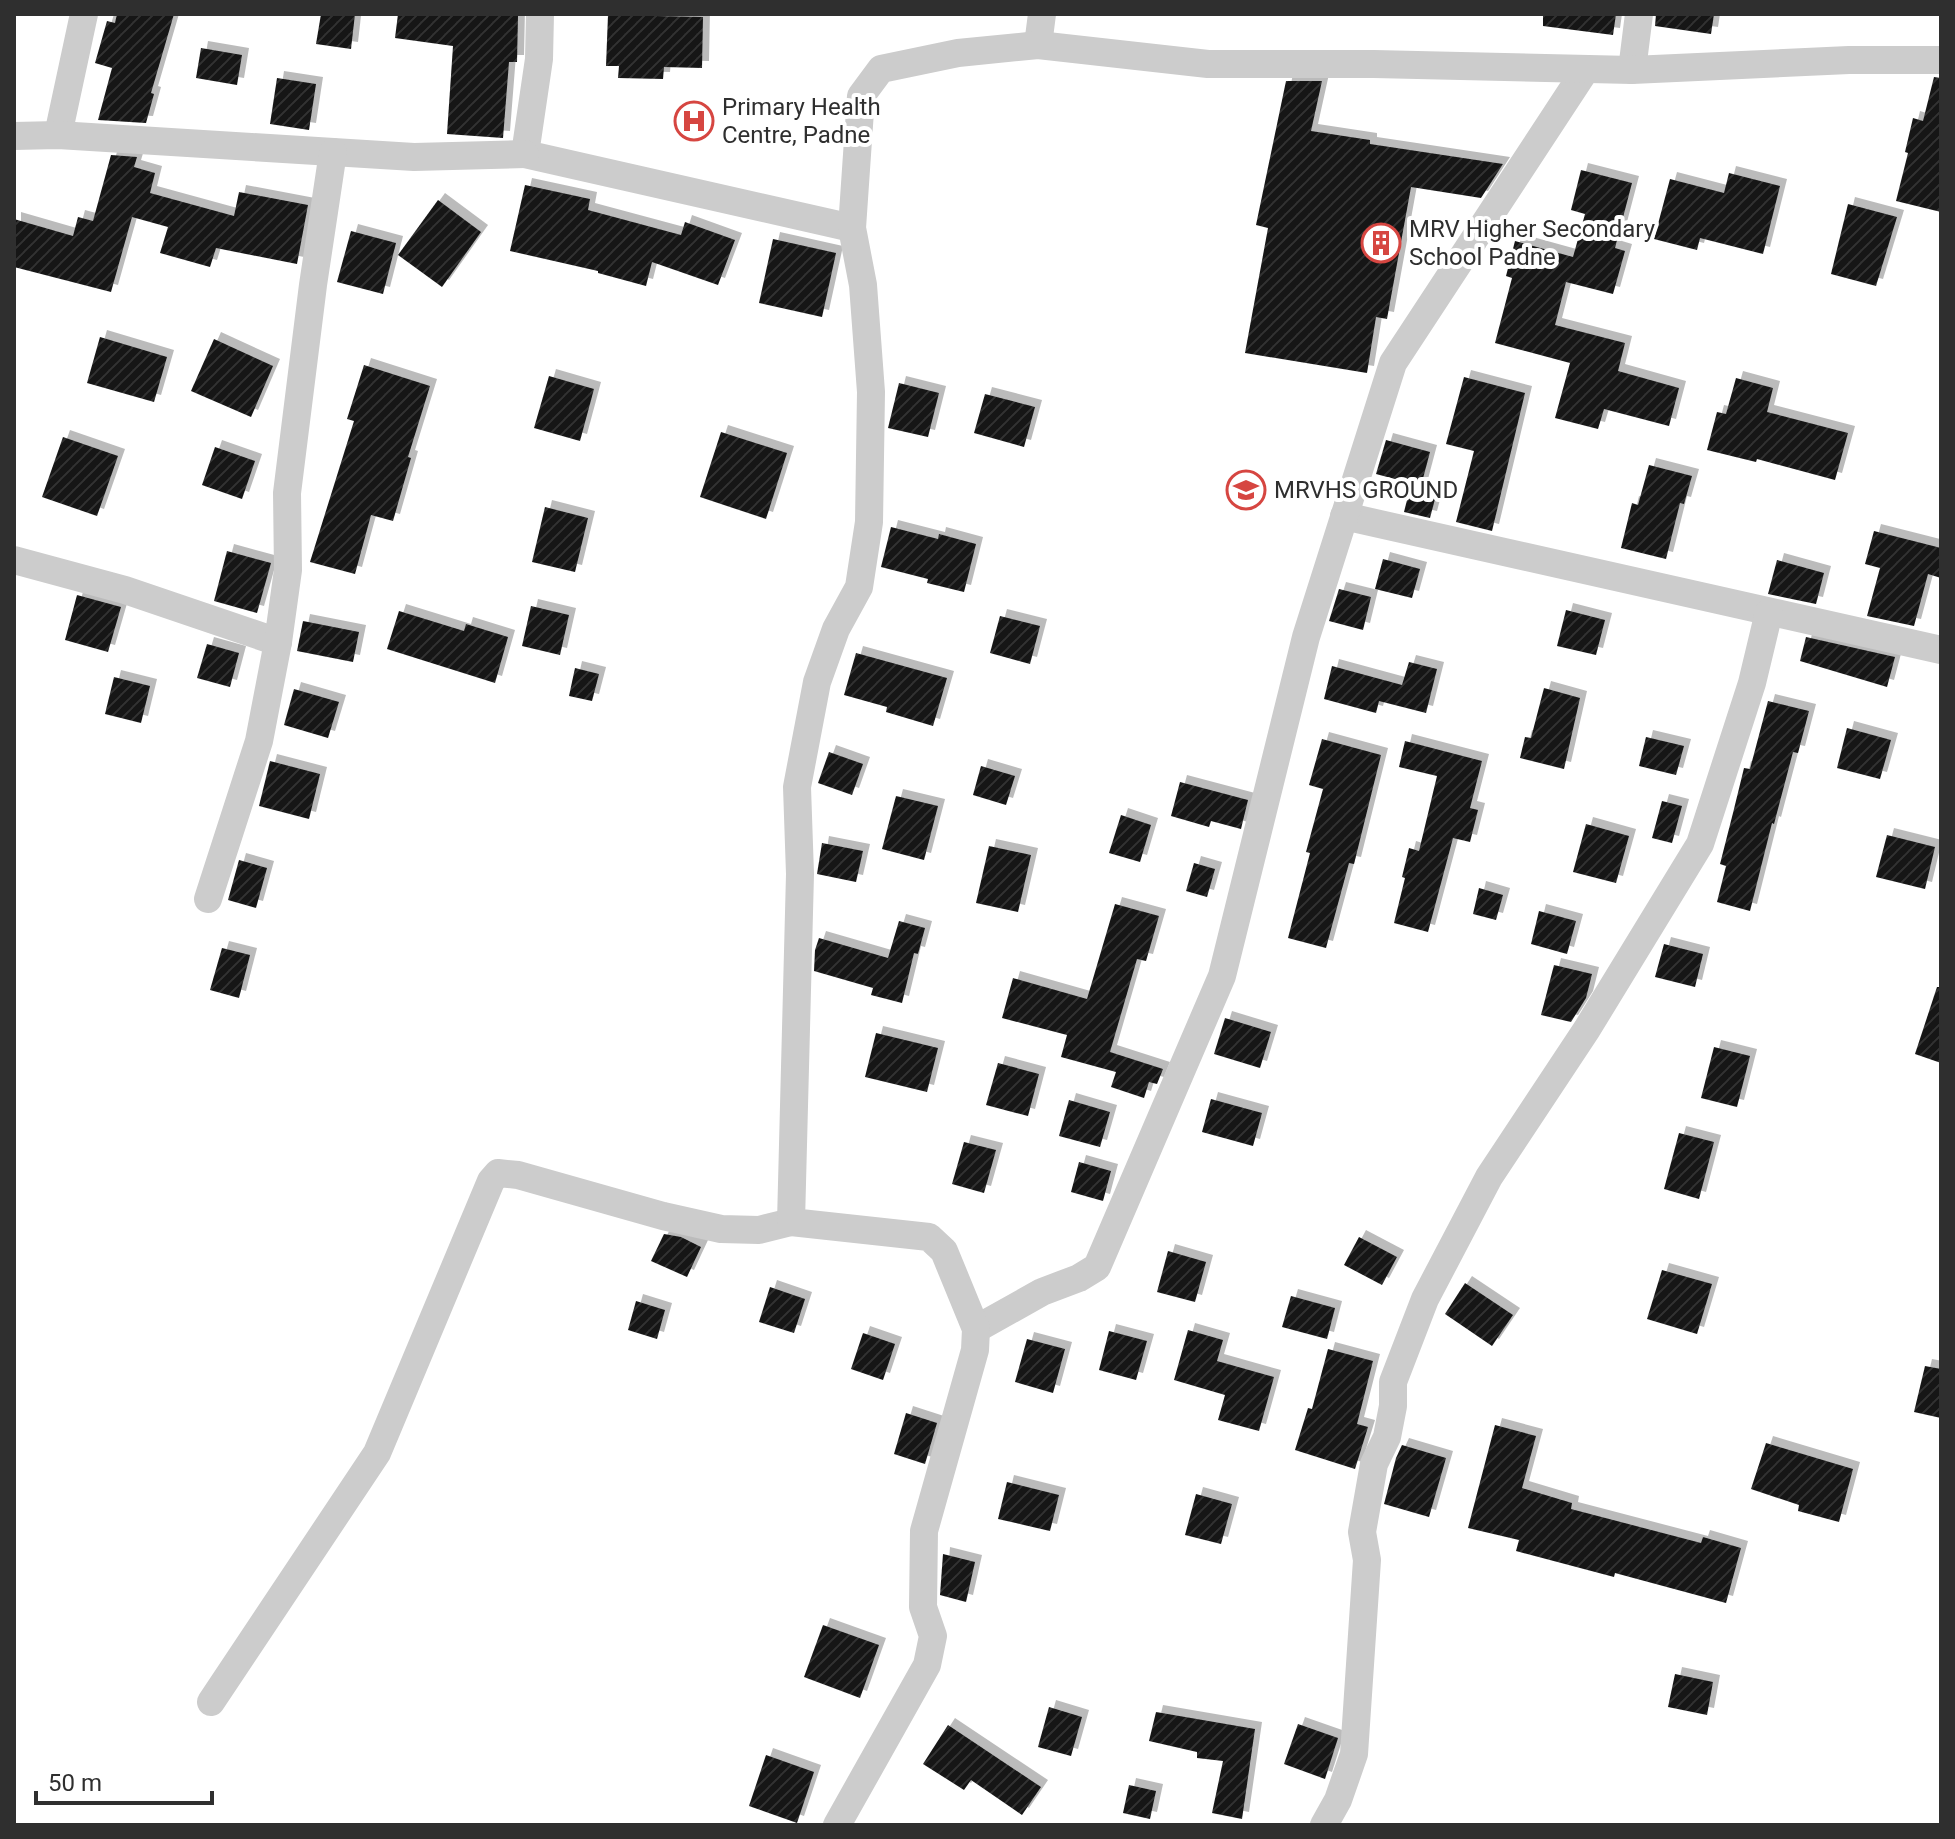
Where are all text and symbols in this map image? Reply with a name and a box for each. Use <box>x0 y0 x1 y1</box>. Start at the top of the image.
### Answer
place label: Primary Health Centre, Padne <box>722 93 881 149</box>
hospital icon: Primary Health Centre, Padne <box>673 100 715 142</box>
place label: MRV Higher Secondary School Padne <box>1409 215 1656 271</box>
building icon: MRV Higher Secondary School Padne <box>1360 222 1402 264</box>
school or university icon: MRVHS GROUND <box>1225 469 1267 511</box>
place label: MRVHS GROUND <box>1274 476 1458 504</box>
scale bar <box>36 1755 212 1805</box>
text: 50 m <box>48 1769 102 1797</box>

